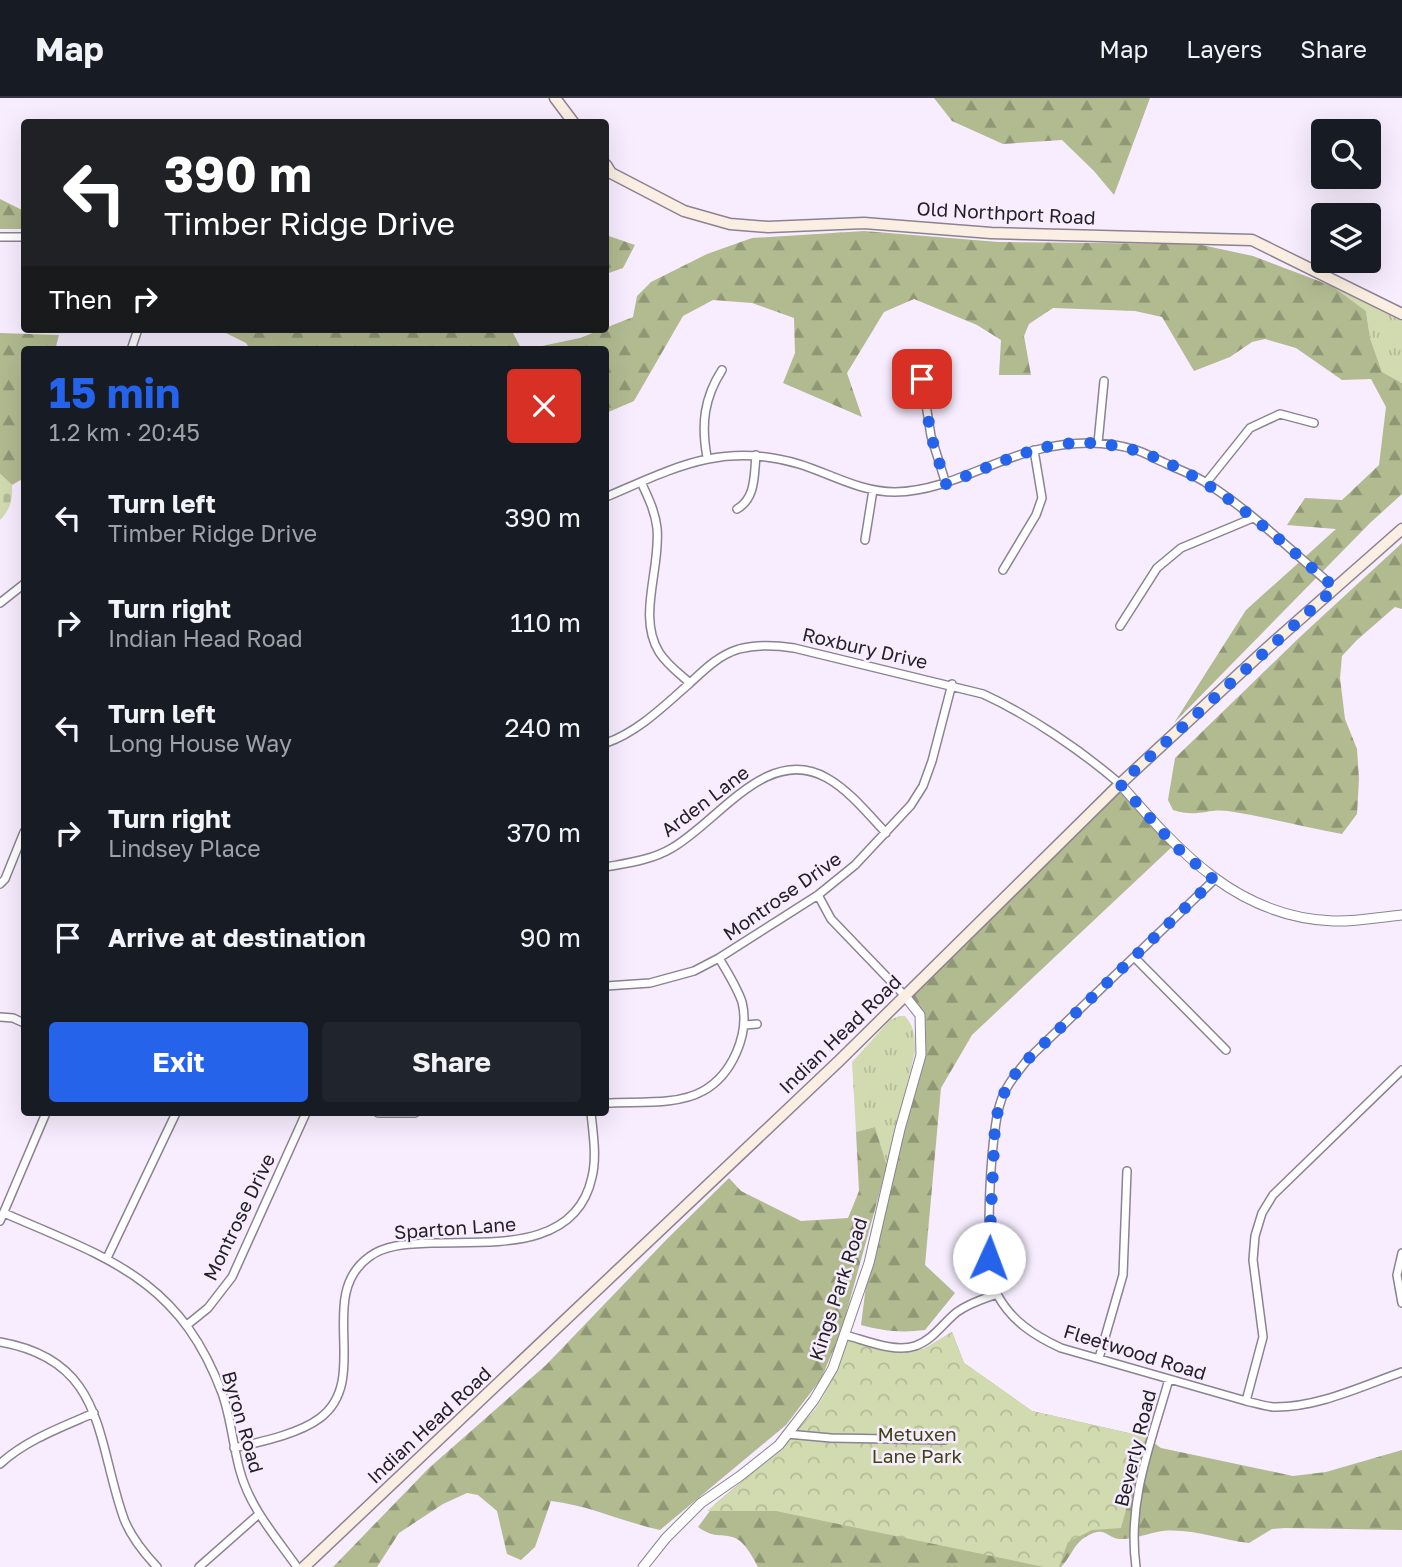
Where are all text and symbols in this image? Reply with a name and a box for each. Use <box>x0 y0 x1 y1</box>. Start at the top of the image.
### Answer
text: Map <box>35 29 104 68</box>
text: Map <box>1099 34 1148 63</box>
text: Layers <box>1186 34 1262 63</box>
text: Share <box>1300 34 1367 63</box>
map controls <box>1311 119 1381 273</box>
button: search <box>1311 119 1381 189</box>
text: 390 m <box>164 144 312 203</box>
icon: left <box>49 147 140 238</box>
street label: Old Northport Road <box>916 196 1096 229</box>
button: layers <box>1311 203 1381 273</box>
text: Timber Ridge Drive <box>164 204 455 242</box>
icon: right <box>126 280 164 318</box>
text: Then <box>49 284 112 315</box>
pin <box>892 349 952 409</box>
icon: arrive <box>903 360 941 398</box>
text: 15 min <box>49 367 180 417</box>
button: close <box>507 369 581 443</box>
text: 1.2 km · 20:45 <box>49 418 200 446</box>
text: Turn left <box>108 488 216 519</box>
icon: left <box>49 499 87 537</box>
text: 390 m <box>504 502 581 533</box>
text: Timber Ridge Drive <box>108 519 317 547</box>
text: Turn right <box>108 593 231 624</box>
icon: right <box>49 604 87 642</box>
text: 110 m <box>510 607 581 638</box>
street label: Roxbury Drive <box>800 622 930 673</box>
text: Indian Head Road <box>108 624 303 652</box>
text: Turn left <box>108 698 216 729</box>
icon: left <box>49 709 87 747</box>
text: 240 m <box>504 712 581 743</box>
text: Long House Way <box>108 729 292 757</box>
street label: Arden Lane <box>656 760 753 841</box>
text: Turn right <box>108 803 231 834</box>
icon: right <box>49 814 87 852</box>
text: 370 m <box>506 817 581 848</box>
text: Lindsey Place <box>108 834 261 862</box>
street label: Montrose Drive <box>718 846 845 945</box>
icon: arrive <box>49 919 87 957</box>
text: Arrive at destination <box>108 922 366 953</box>
text: 90 m <box>520 922 581 953</box>
street label: Indian Head Road <box>774 970 905 1098</box>
button: Exit <box>49 1022 308 1102</box>
button: Share <box>322 1022 581 1102</box>
street label: Montrose Drive <box>198 1150 279 1284</box>
street label: Sparton Lane <box>393 1212 517 1243</box>
street label: Kings Park Road <box>804 1215 871 1363</box>
position arrow <box>952 1221 1026 1295</box>
street label: Fleetwood Road <box>1061 1319 1209 1384</box>
street label: Indian Head Road <box>362 1361 495 1488</box>
street label: Byron Road <box>218 1368 269 1475</box>
street label: Beverly Road <box>1109 1387 1160 1509</box>
park label: Metuxen Lane Park <box>872 1422 962 1467</box>

